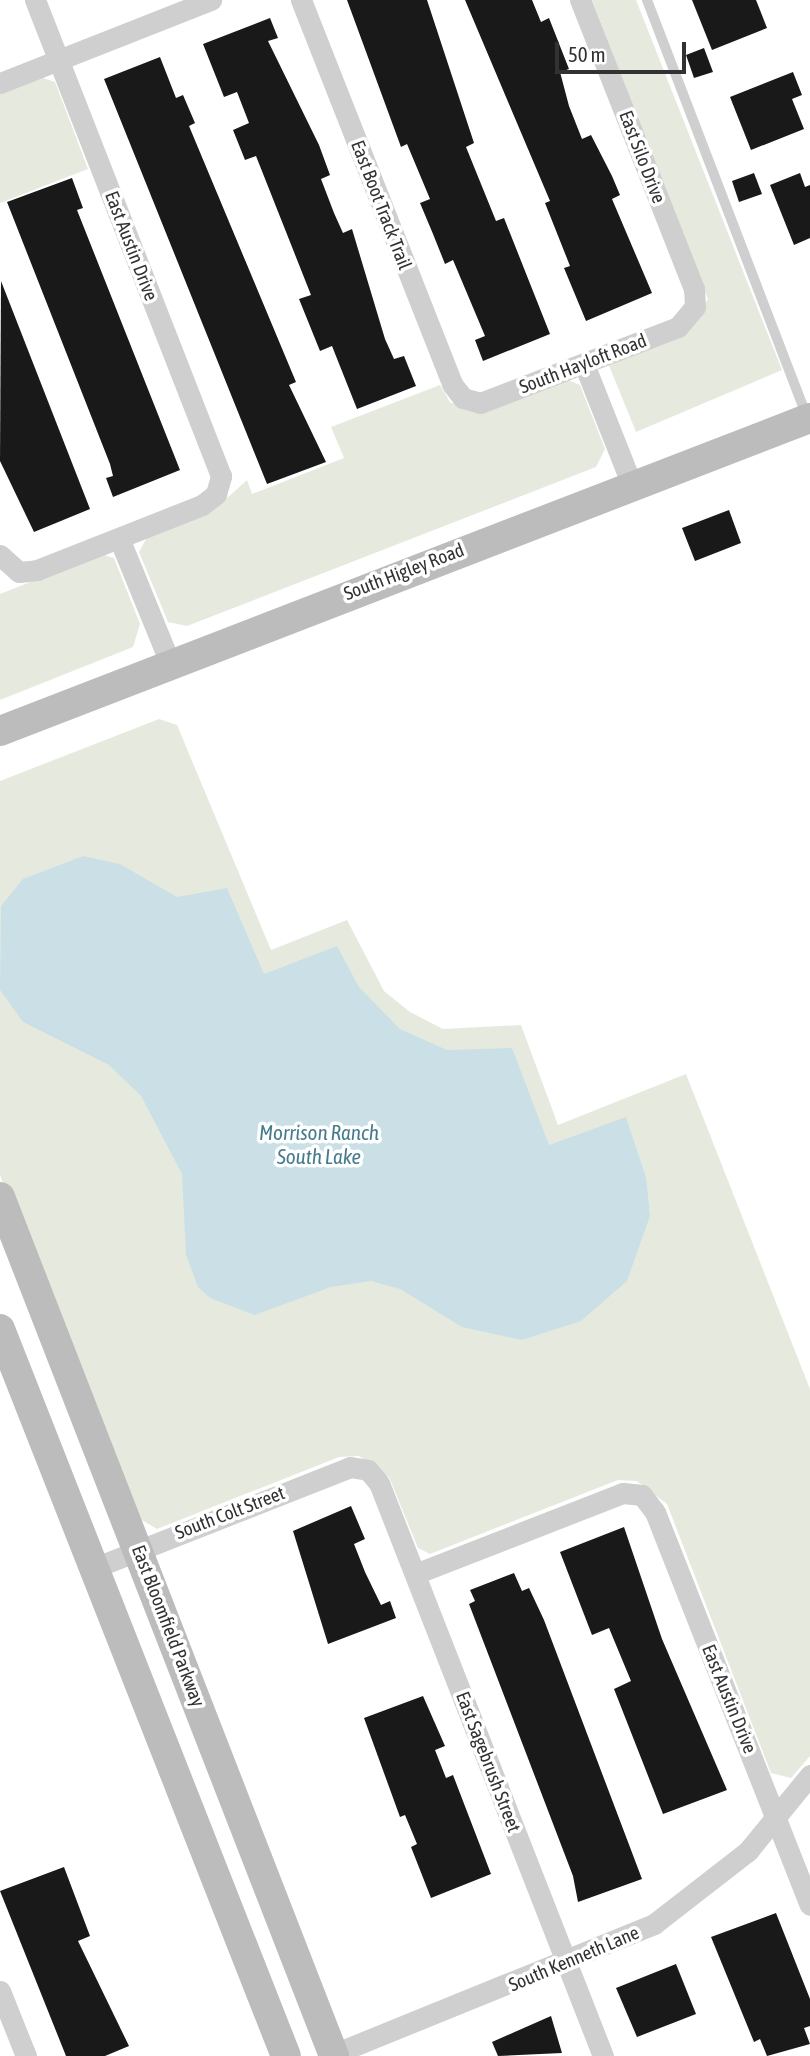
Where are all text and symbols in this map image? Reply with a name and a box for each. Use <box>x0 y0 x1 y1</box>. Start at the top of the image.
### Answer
scale bar <box>558 28 689 72</box>
text: 50 m <box>568 42 606 66</box>
street label: East Silo Drive <box>614 107 670 207</box>
street label: East Boot Track Trail <box>346 137 416 273</box>
street label: East Austin Drive <box>100 188 162 304</box>
street label: South Hayloft Road <box>516 329 650 399</box>
street label: South Higley Road <box>341 539 467 605</box>
water label: Morrison Ranch South Lake <box>259 1119 379 1169</box>
street label: South Colt Street <box>172 1482 288 1544</box>
street label: East Bloomfield Parkway <box>127 1542 209 1710</box>
street label: East Austin Drive <box>697 1641 761 1757</box>
street label: East Sagebrush Street <box>451 1688 525 1836</box>
street label: South Kenneth Lane <box>505 1921 643 1997</box>

